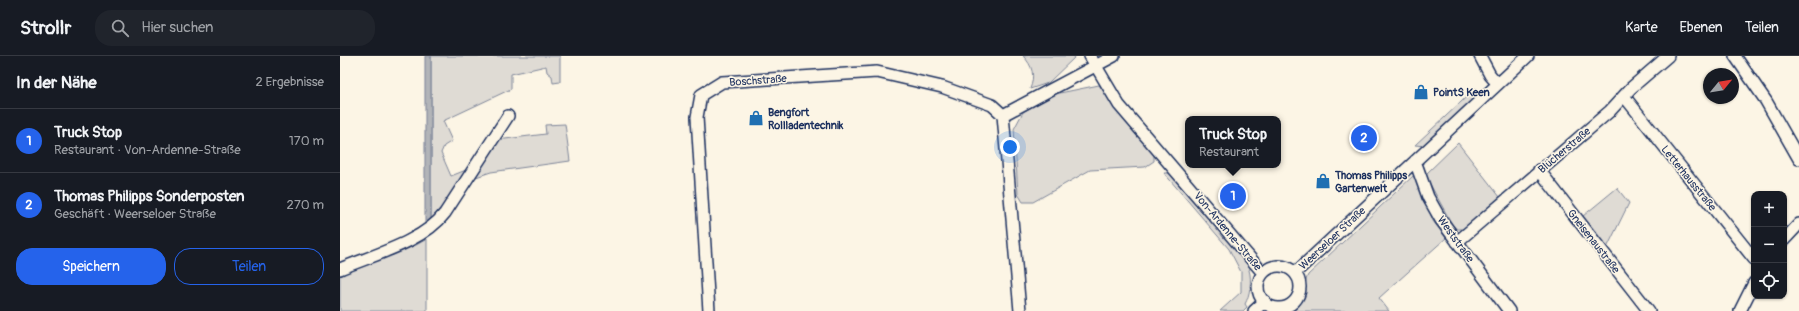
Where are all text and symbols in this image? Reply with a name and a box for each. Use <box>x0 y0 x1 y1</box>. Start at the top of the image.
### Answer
search box <box>95 10 375 46</box>
text: Strollr <box>20 16 71 40</box>
icon: search <box>109 17 131 39</box>
text: Hier suchen <box>141 18 214 37</box>
text: Karte <box>1625 19 1658 36</box>
text: Ebenen <box>1680 19 1723 36</box>
text: Teilen <box>1745 19 1779 36</box>
north arrow <box>1703 68 1739 104</box>
text: In der Nähe <box>16 72 97 93</box>
street label: Boschstraße <box>729 72 788 89</box>
text: 2 Ergebnisse <box>255 74 324 90</box>
shop icon: PointS Keen <box>1412 83 1430 101</box>
place label: PointS Keen <box>1433 86 1490 99</box>
place label: Bengfort Rollladentechnik <box>768 106 844 132</box>
shop icon: Bengfort Rollladentechnik <box>747 109 765 127</box>
popup <box>1185 116 1281 168</box>
text: Truck Stop <box>54 123 122 142</box>
pin: 2 <box>1351 123 1377 153</box>
street label: Blücherstraße <box>1535 124 1594 176</box>
text: Truck Stop <box>1199 125 1267 144</box>
text: 1 <box>26 133 32 149</box>
text: 170 m <box>289 133 324 149</box>
your location <box>1000 137 1020 157</box>
text: Restaurant · Von-Ardenne-Straße <box>54 142 241 158</box>
street label: Letterhausstraße <box>1658 143 1719 214</box>
text: Restaurant <box>1199 144 1259 160</box>
place label: Thomas Philipps Gartenwelt <box>1334 169 1407 195</box>
shop icon: Thomas Philipps Gartenwelt <box>1314 172 1332 190</box>
pin: 1 <box>1220 181 1246 211</box>
text: Thomas Philipps Sonderposten <box>54 187 245 206</box>
street label: Von-Ardenne-Straße <box>1191 189 1265 274</box>
map controls <box>1751 191 1787 299</box>
button: + <box>1751 191 1787 227</box>
text: 2 <box>25 197 33 213</box>
text: 270 m <box>287 197 324 213</box>
street label: Weerseloer Straße <box>1296 204 1369 272</box>
text: Geschäft · Weerseloer Straße <box>54 206 216 222</box>
street label: Gneisenaustraße <box>1565 207 1623 276</box>
street label: Weststraße <box>1434 214 1477 265</box>
button: − <box>1751 227 1787 263</box>
button: Speichern <box>16 248 166 285</box>
button: Teilen <box>174 248 324 285</box>
button: locate <box>1751 263 1787 299</box>

